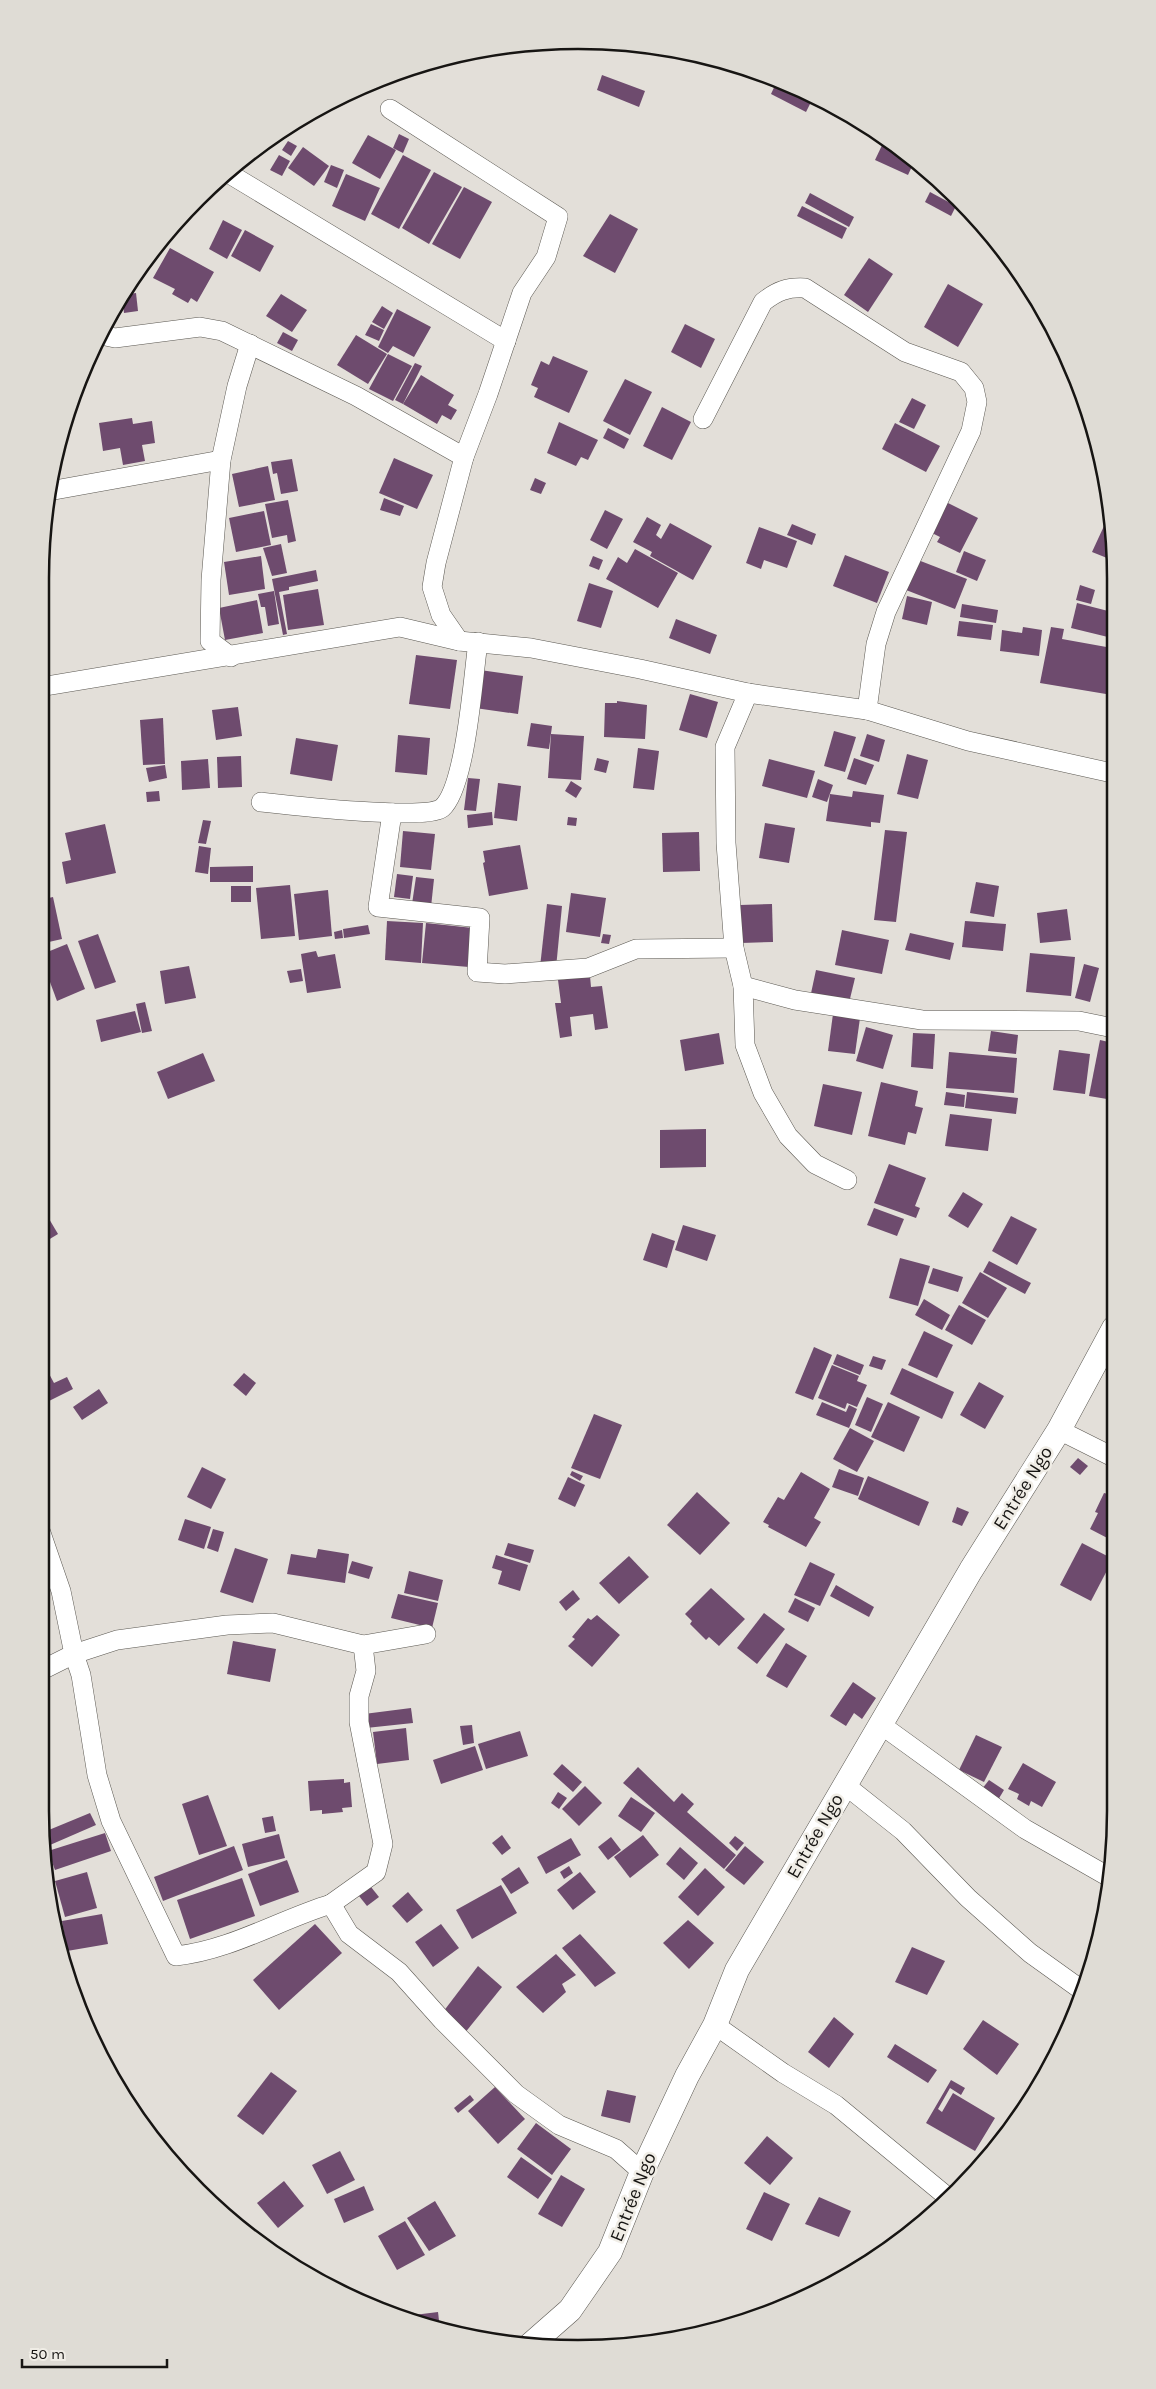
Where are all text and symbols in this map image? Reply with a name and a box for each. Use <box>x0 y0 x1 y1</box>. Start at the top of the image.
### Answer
street label: Entrée Ngo <box>989 1442 1057 1534</box>
street label: Entrée Ngo <box>782 1790 848 1882</box>
street label: Entrée Ngo <box>605 2149 661 2245</box>
scale bar <box>22 2336 168 2368</box>
text: 50 m <box>30 2345 65 2363</box>

